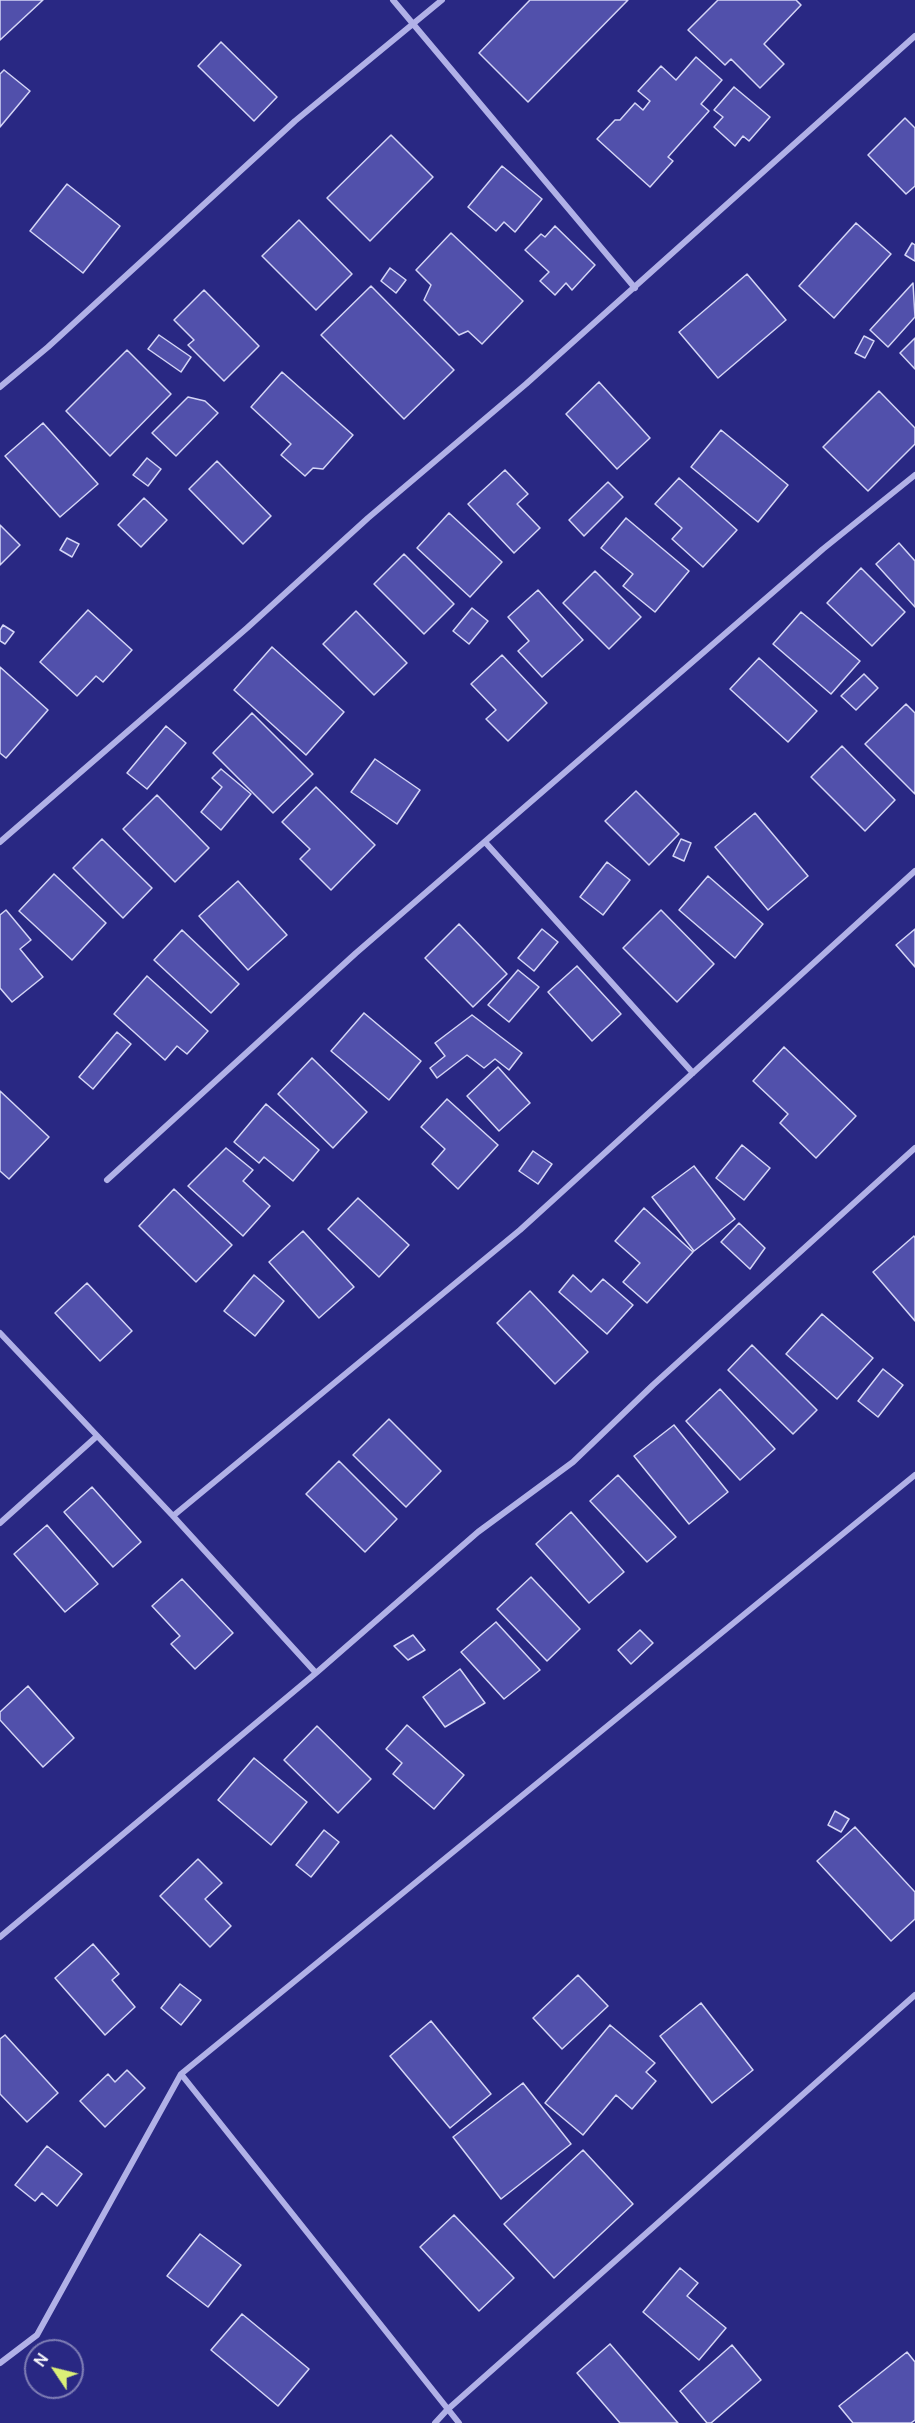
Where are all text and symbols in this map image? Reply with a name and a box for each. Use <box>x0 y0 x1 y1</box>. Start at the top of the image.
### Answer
north arrow <box>24 2339 84 2399</box>
text: N <box>29 2349 53 2371</box>

